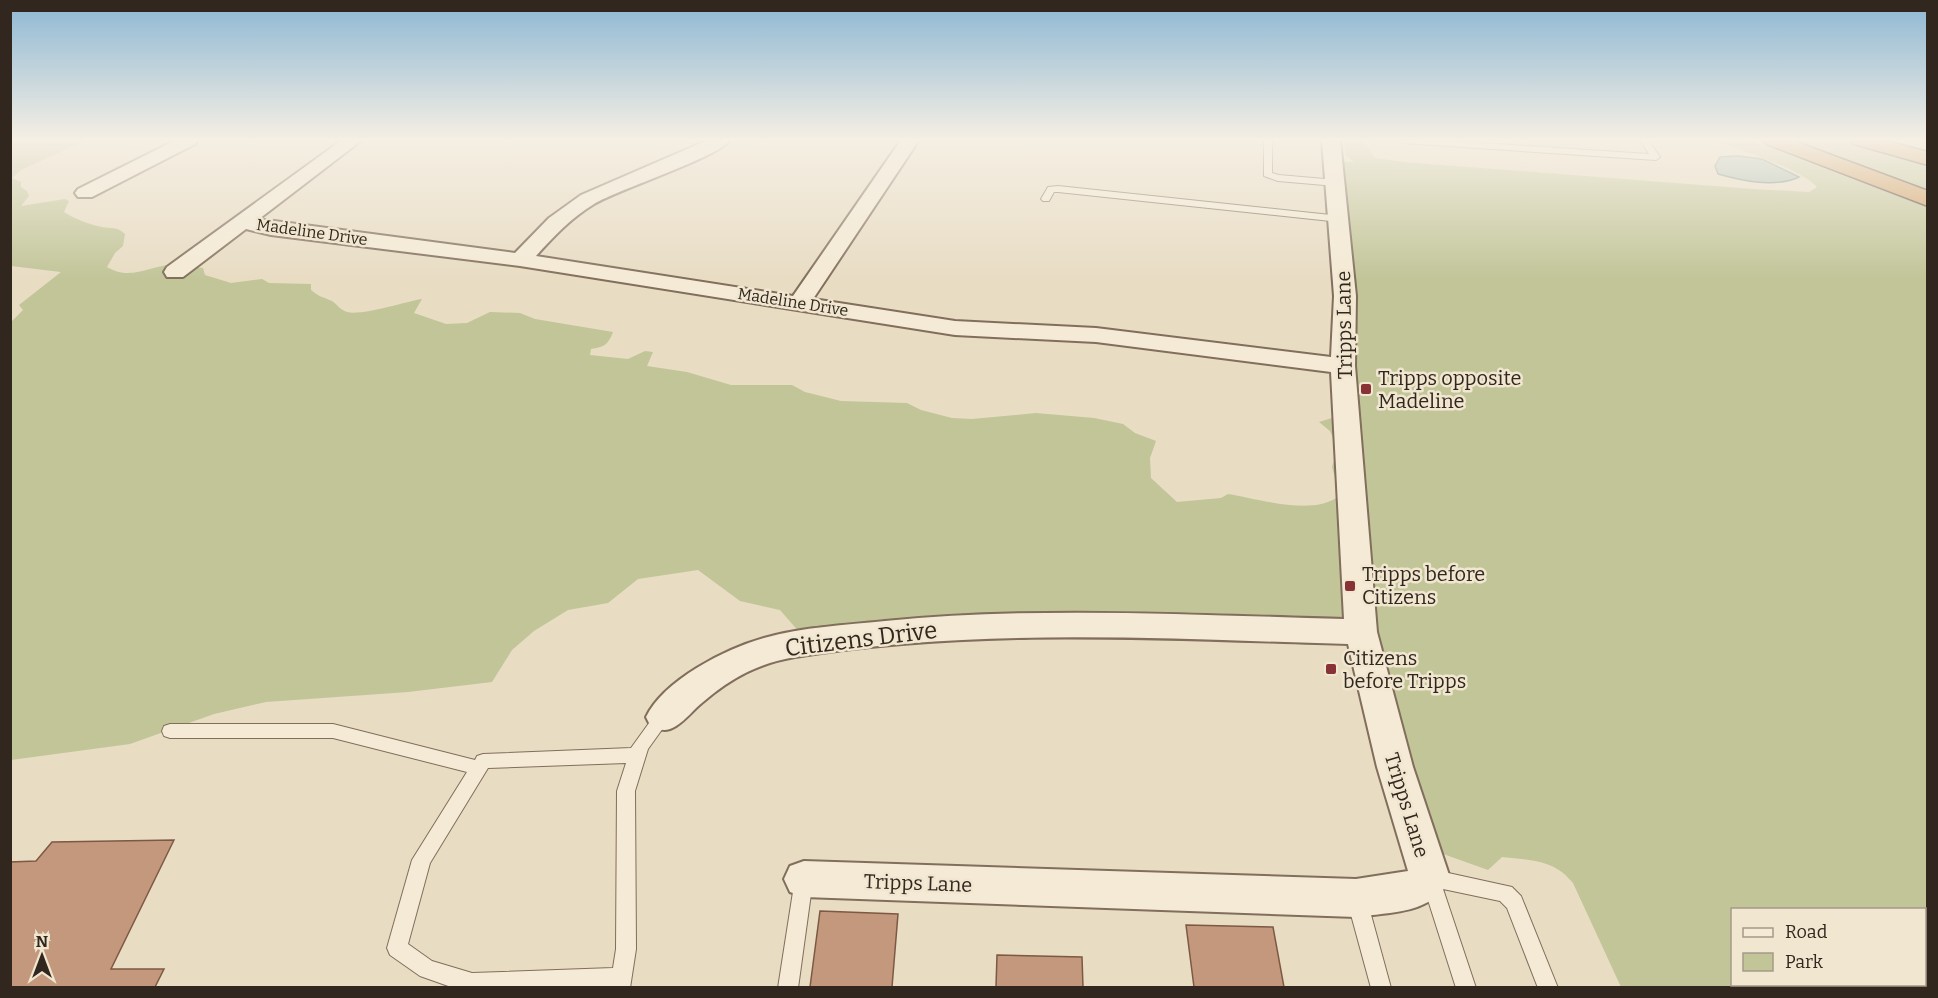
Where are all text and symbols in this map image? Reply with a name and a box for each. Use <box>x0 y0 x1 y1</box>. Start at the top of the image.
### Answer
street label: Madeline Drive <box>255 215 369 249</box>
street label: Tripps Lane <box>1331 271 1357 379</box>
street label: Madeline Drive <box>736 284 850 320</box>
place label: Tripps opposite Madeline <box>1378 366 1521 413</box>
marker: Tripps opposite Madeline <box>1359 382 1373 396</box>
place label: Tripps before Citizens <box>1362 562 1485 609</box>
marker: Tripps before Citizens <box>1343 579 1357 593</box>
street label: Citizens Drive <box>783 616 939 662</box>
place label: Citizens before Tripps <box>1343 646 1466 693</box>
marker: Citizens before Tripps <box>1324 662 1338 676</box>
street label: Tripps Lane <box>1380 750 1434 860</box>
street label: Tripps Lane <box>863 869 973 897</box>
legend <box>1731 908 1926 986</box>
text: Road <box>1785 921 1828 943</box>
north arrow <box>12 926 72 986</box>
text: N <box>36 932 48 951</box>
text: Park <box>1785 951 1824 973</box>

